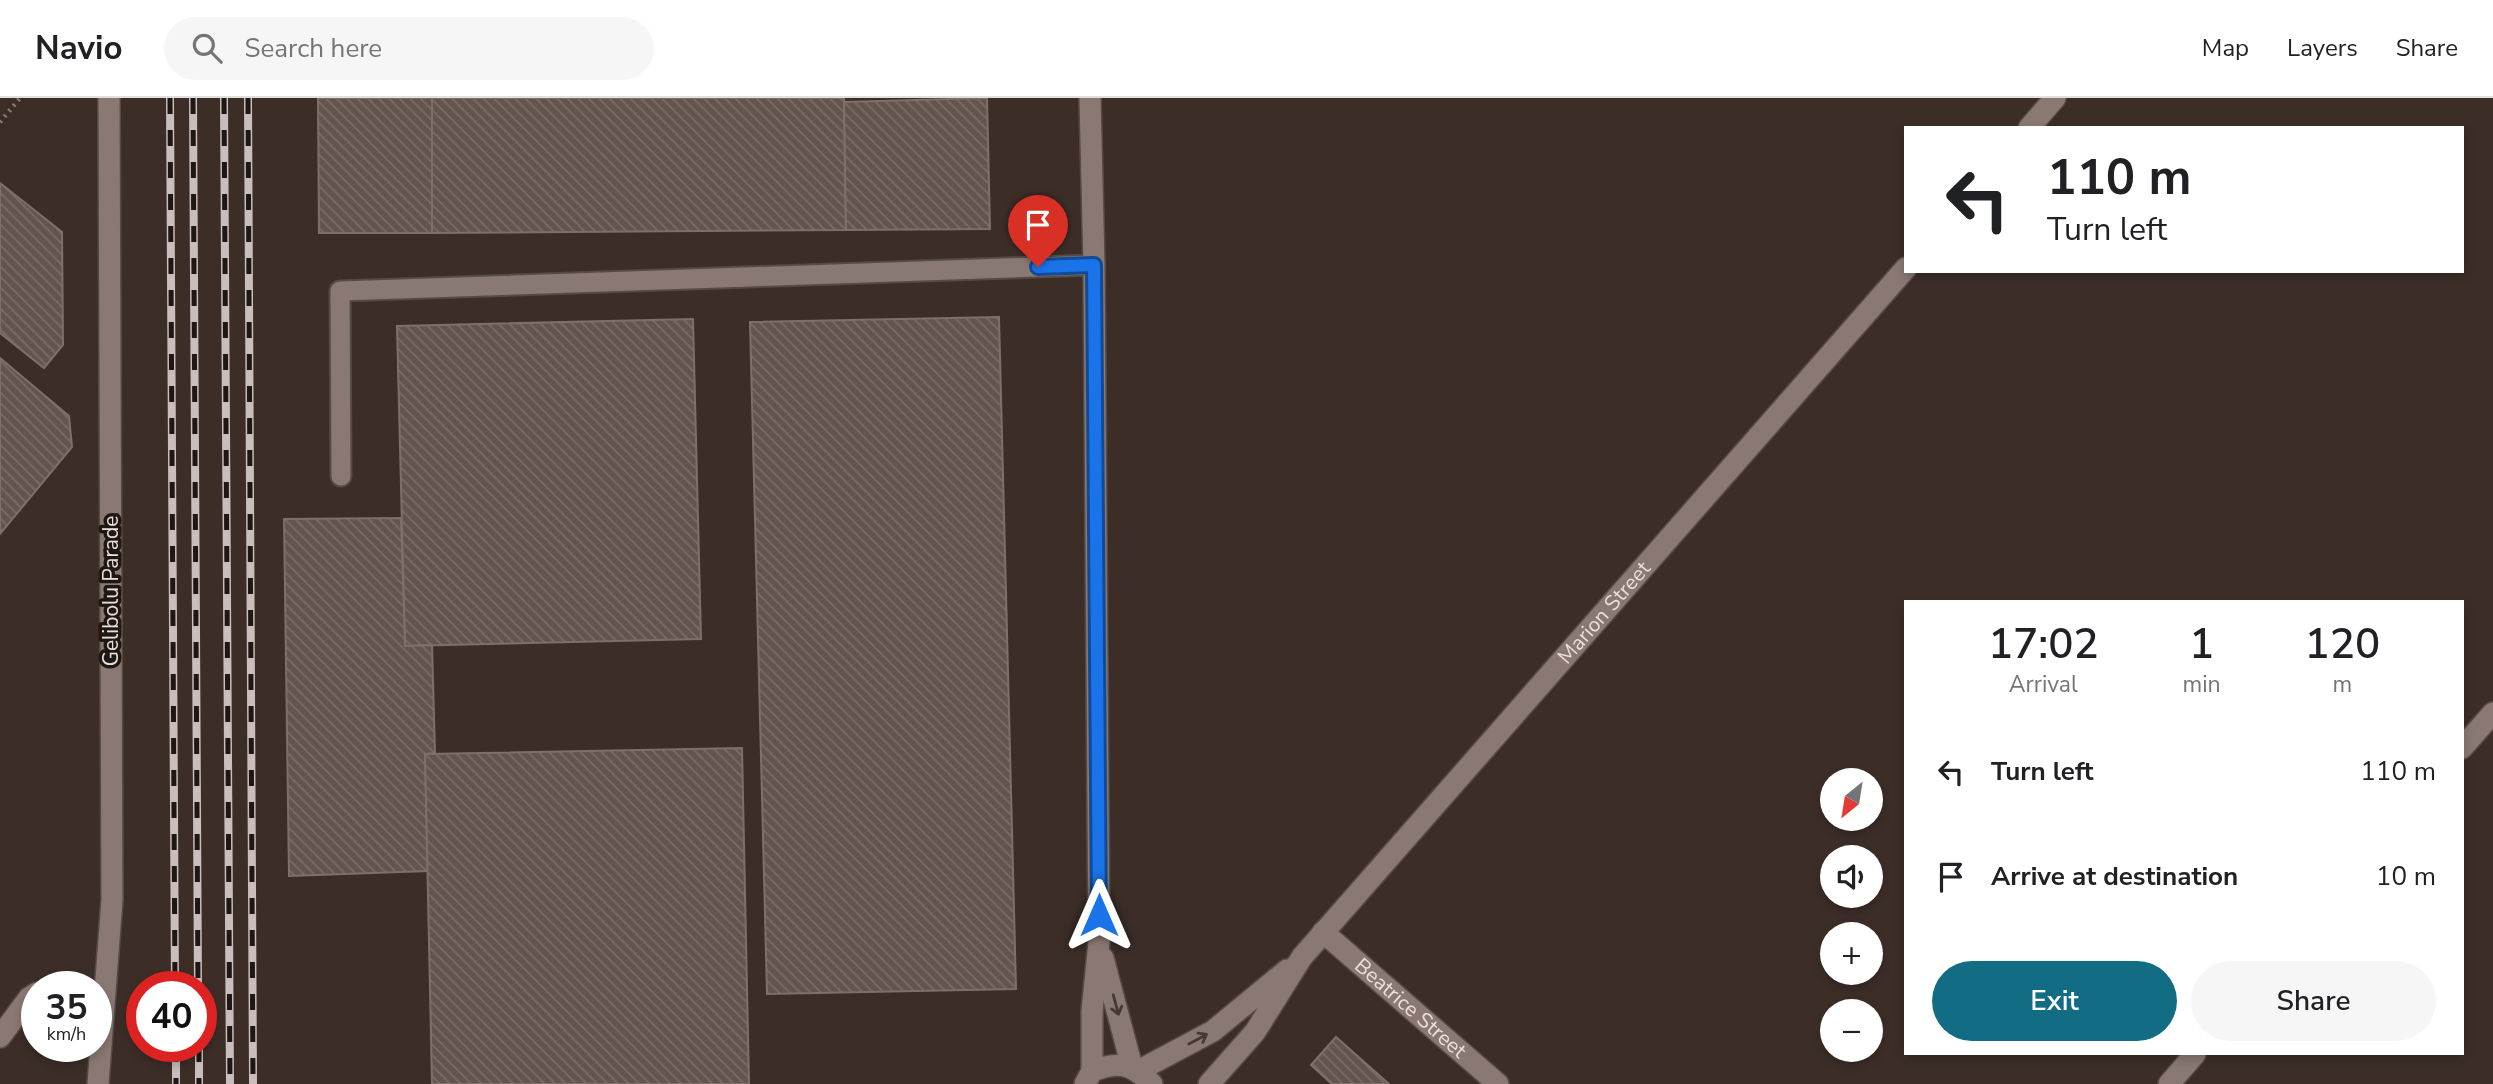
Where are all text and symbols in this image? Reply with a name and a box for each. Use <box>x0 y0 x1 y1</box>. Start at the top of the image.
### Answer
search box <box>164 17 654 80</box>
text: Navio <box>35 26 122 71</box>
icon: search <box>188 29 226 67</box>
text: Search here <box>244 31 382 66</box>
text: Map <box>2202 32 2249 64</box>
text: Layers <box>2287 32 2358 64</box>
text: Share <box>2396 32 2458 64</box>
text: 110 m <box>2047 144 2191 211</box>
icon: left <box>1932 154 2023 245</box>
pin <box>1008 195 1068 267</box>
icon: arrive <box>1019 206 1057 244</box>
text: Turn left <box>2047 208 2167 251</box>
street label: Gelibolu Parade <box>97 516 125 666</box>
street label: Marion Street <box>1551 555 1657 670</box>
text: 17:02 <box>1988 616 2099 673</box>
text: 1 <box>2189 616 2214 673</box>
text: 120 <box>2304 616 2380 673</box>
text: Arrival <box>2009 669 2078 700</box>
text: min <box>2183 669 2221 700</box>
text: m <box>2332 669 2352 700</box>
icon: left <box>1932 753 1970 791</box>
text: Turn left <box>1991 754 2094 789</box>
text: 110 m <box>2360 754 2436 789</box>
north arrow <box>1820 768 1883 831</box>
map controls <box>1820 768 1883 1062</box>
button: sound <box>1820 845 1883 908</box>
icon: arrive <box>1932 858 1970 896</box>
text: Arrive at destination <box>1991 859 2238 894</box>
text: 10 m <box>2376 859 2436 894</box>
position arrow <box>1062 878 1136 952</box>
button: + <box>1820 922 1883 985</box>
street label: Beatrice Street <box>1349 952 1473 1065</box>
button: Exit <box>1932 961 2177 1041</box>
button: Share <box>2191 961 2436 1041</box>
speed limit sign: 40 <box>126 971 217 1062</box>
text: 35 <box>45 984 88 1031</box>
one-way arrow <box>1110 993 1123 1015</box>
button: − <box>1820 999 1883 1062</box>
text: km/h <box>47 1022 86 1046</box>
one-way arrow <box>1187 1032 1208 1045</box>

